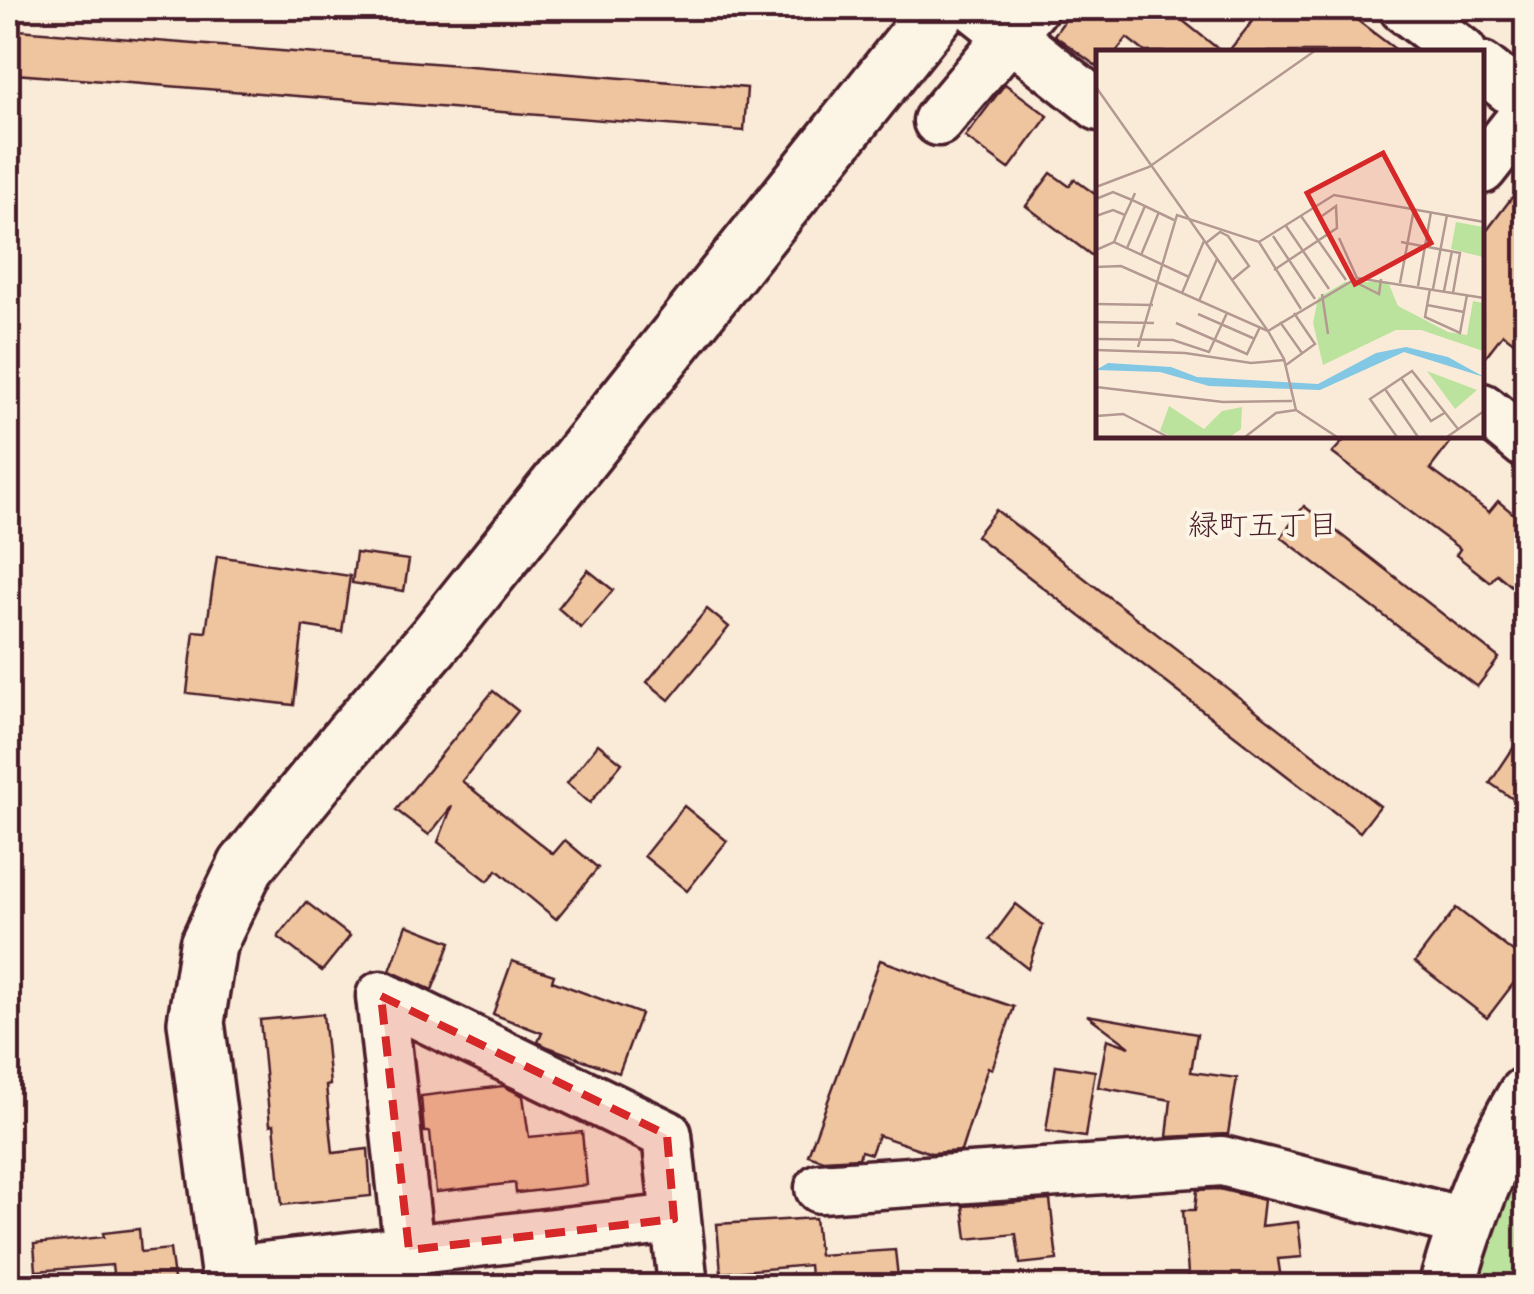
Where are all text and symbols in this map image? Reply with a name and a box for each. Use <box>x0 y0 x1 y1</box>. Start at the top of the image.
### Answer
inset map <box>1096 50 1484 438</box>
district label: 緑町五丁目 <box>1188 507 1338 544</box>

